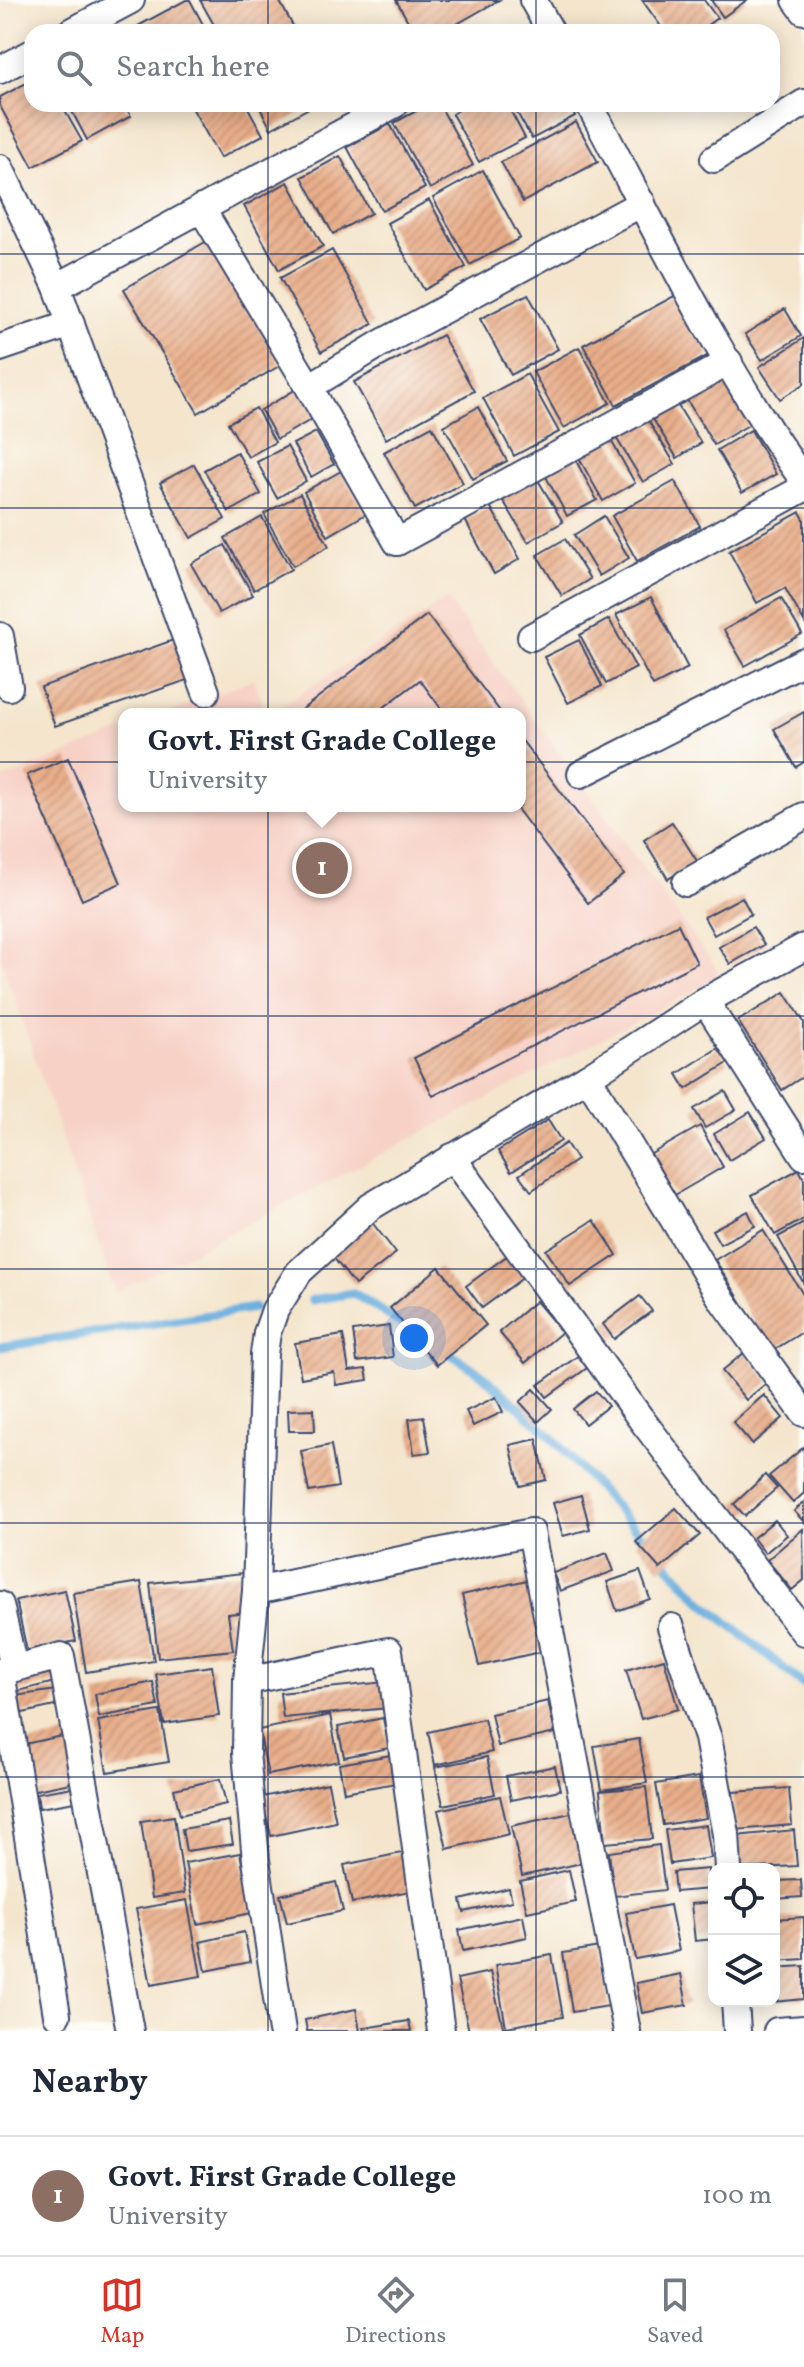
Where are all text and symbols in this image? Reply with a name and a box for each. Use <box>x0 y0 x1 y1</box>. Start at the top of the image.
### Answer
search box <box>24 24 780 112</box>
icon: search <box>52 46 96 90</box>
text: Search here <box>116 47 270 89</box>
popup <box>118 708 526 812</box>
text: Govt. First Grade College <box>148 721 496 763</box>
text: University <box>148 763 268 799</box>
pin: 1 <box>296 838 348 898</box>
your location <box>394 1318 434 1358</box>
map controls <box>708 1863 780 2007</box>
button: locate <box>708 1863 780 1935</box>
button: layers <box>708 1935 780 2007</box>
text: Nearby <box>32 2060 148 2107</box>
text: Govt. First Grade College <box>108 2157 456 2199</box>
text: 1 <box>53 2178 63 2214</box>
text: 100 m <box>702 2178 772 2214</box>
text: University <box>108 2199 228 2235</box>
tab: Map <box>100 2273 144 2352</box>
tab: Directions <box>345 2273 446 2352</box>
tab: Saved <box>647 2273 704 2352</box>

